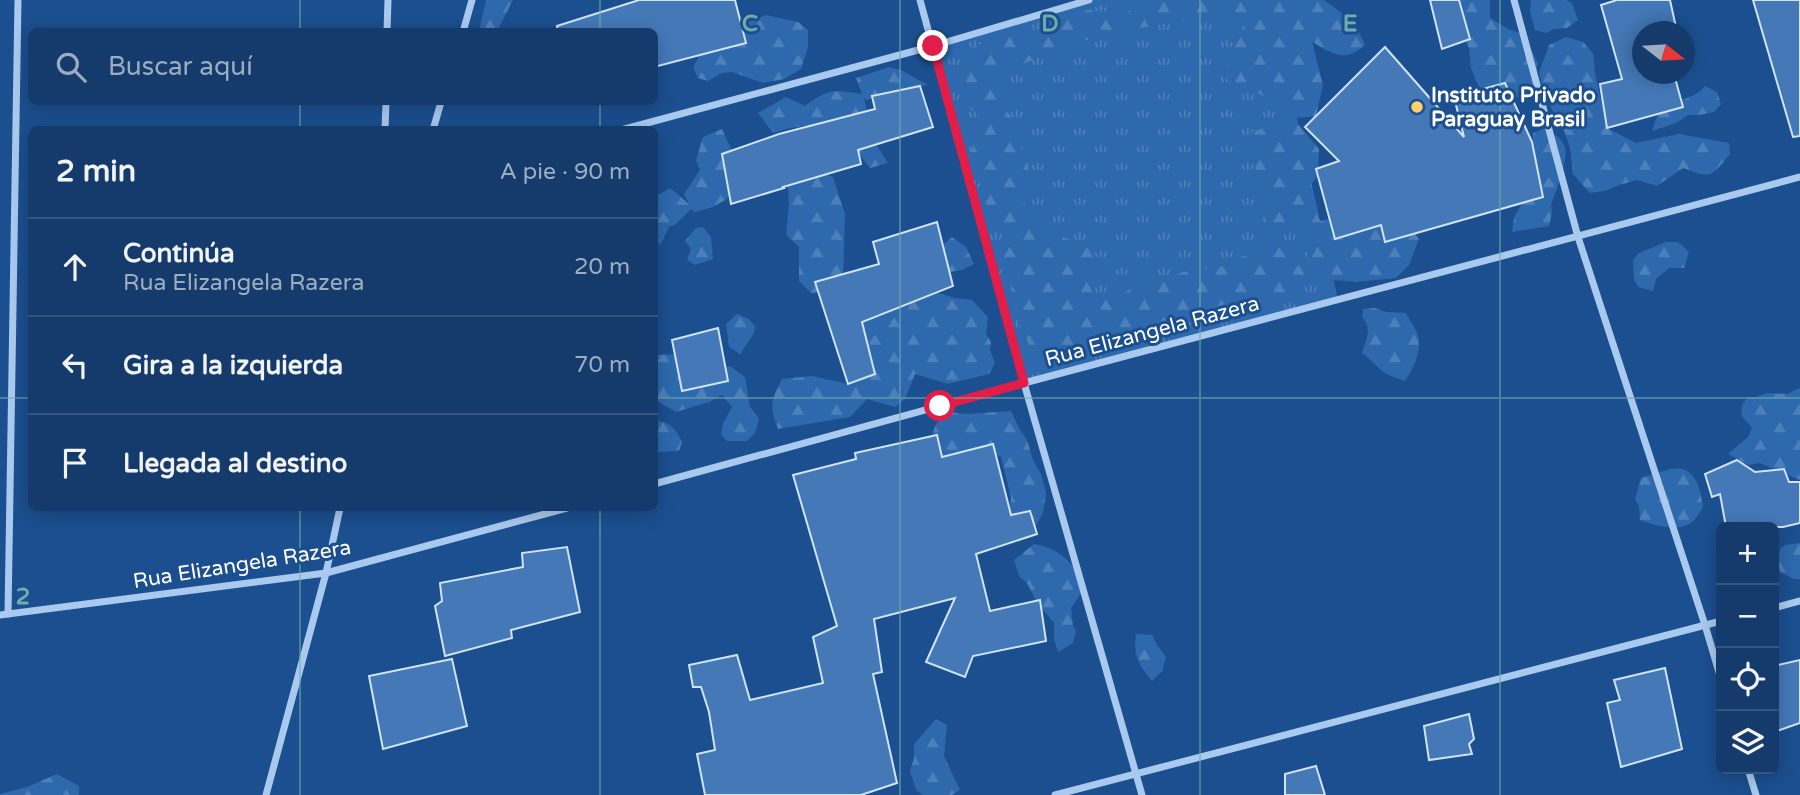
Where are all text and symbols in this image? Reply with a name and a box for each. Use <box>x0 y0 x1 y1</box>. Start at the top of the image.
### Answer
text: C <box>742 10 758 38</box>
text: D <box>1041 10 1059 38</box>
text: E <box>1343 10 1357 38</box>
north arrow <box>1632 21 1695 84</box>
search box <box>28 28 658 105</box>
route end <box>917 30 948 61</box>
icon: search <box>52 48 90 86</box>
text: Buscar aquí <box>108 51 253 82</box>
place label: Instituto Privado Paraguay Brasil <box>1431 83 1596 132</box>
marker: Instituto Privado Paraguay Brasil <box>1409 99 1425 115</box>
text: 2 min <box>56 153 136 190</box>
text: A pie · 90 m <box>500 158 630 186</box>
text: Continúa <box>123 238 235 269</box>
icon: ahead <box>56 248 94 286</box>
text: 20 m <box>574 253 630 281</box>
text: Rua Elizangela Razera <box>123 269 364 297</box>
street label: Rua Elizangela Razera <box>1042 291 1262 372</box>
icon: left <box>56 346 94 384</box>
text: Gira a la izquierda <box>123 350 343 381</box>
text: 70 m <box>574 351 630 379</box>
route start <box>924 390 955 421</box>
icon: arrive <box>56 444 94 482</box>
text: Llegada al destino <box>123 448 347 479</box>
map controls <box>1716 522 1779 774</box>
button: + <box>1716 522 1779 585</box>
street label: Rua Elizangela Razera <box>131 535 353 594</box>
text: 2 <box>16 583 30 611</box>
button: − <box>1716 585 1779 648</box>
button: locate <box>1716 648 1779 711</box>
button: layers <box>1716 711 1779 774</box>

